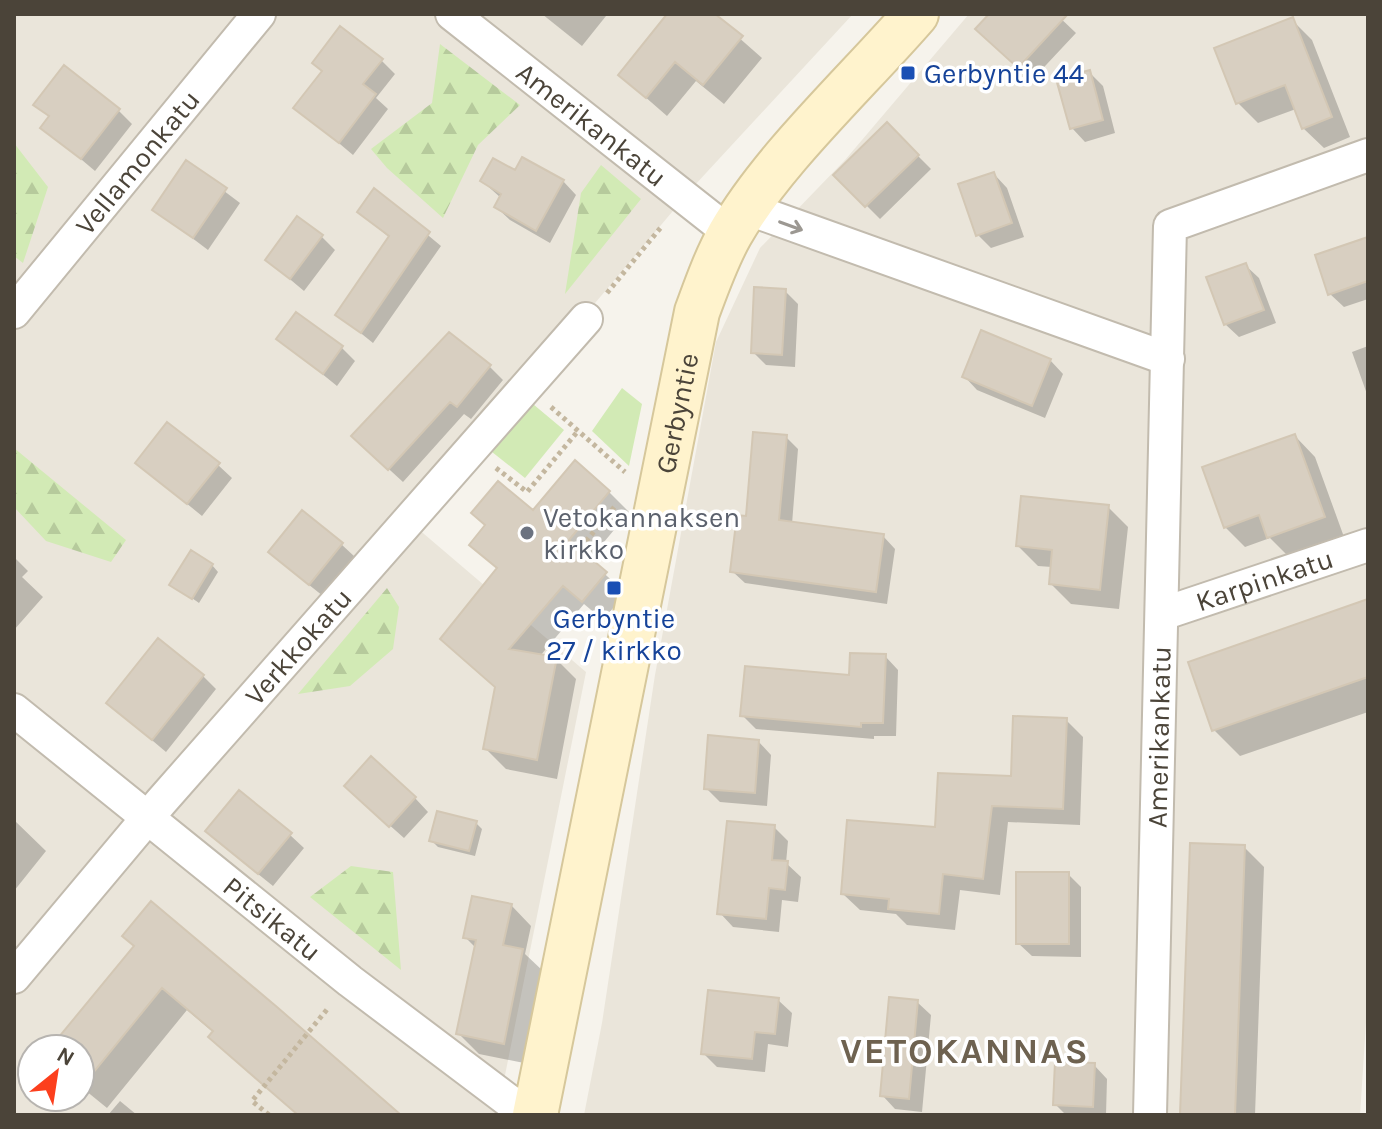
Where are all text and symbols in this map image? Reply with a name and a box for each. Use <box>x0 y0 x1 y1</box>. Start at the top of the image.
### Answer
street label: Amerikankatu <box>510 55 674 193</box>
place label: Gerbyntie 44 <box>924 57 1085 90</box>
marker: Gerbyntie 44 <box>899 64 917 82</box>
street label: Vellamonkatu <box>68 83 206 241</box>
one-way arrow <box>779 220 803 234</box>
street label: Gerbyntie <box>648 350 705 476</box>
place label: Vetokannaksen kirkko <box>543 501 740 566</box>
marker: Vetokannaksen kirkko <box>518 524 536 542</box>
street label: Karpinkatu <box>1191 541 1337 618</box>
marker: Gerbyntie 27 / kirkko <box>605 579 623 597</box>
street label: Verkkokatu <box>238 581 358 712</box>
place label: Gerbyntie 27 / kirkko <box>546 602 682 667</box>
street label: Amerikankatu <box>1140 646 1177 828</box>
street label: Pitsikatu <box>217 869 328 968</box>
district label: VETOKANNAS <box>840 1030 1090 1072</box>
north arrow <box>16 1033 96 1113</box>
text: N <box>52 1041 79 1072</box>

